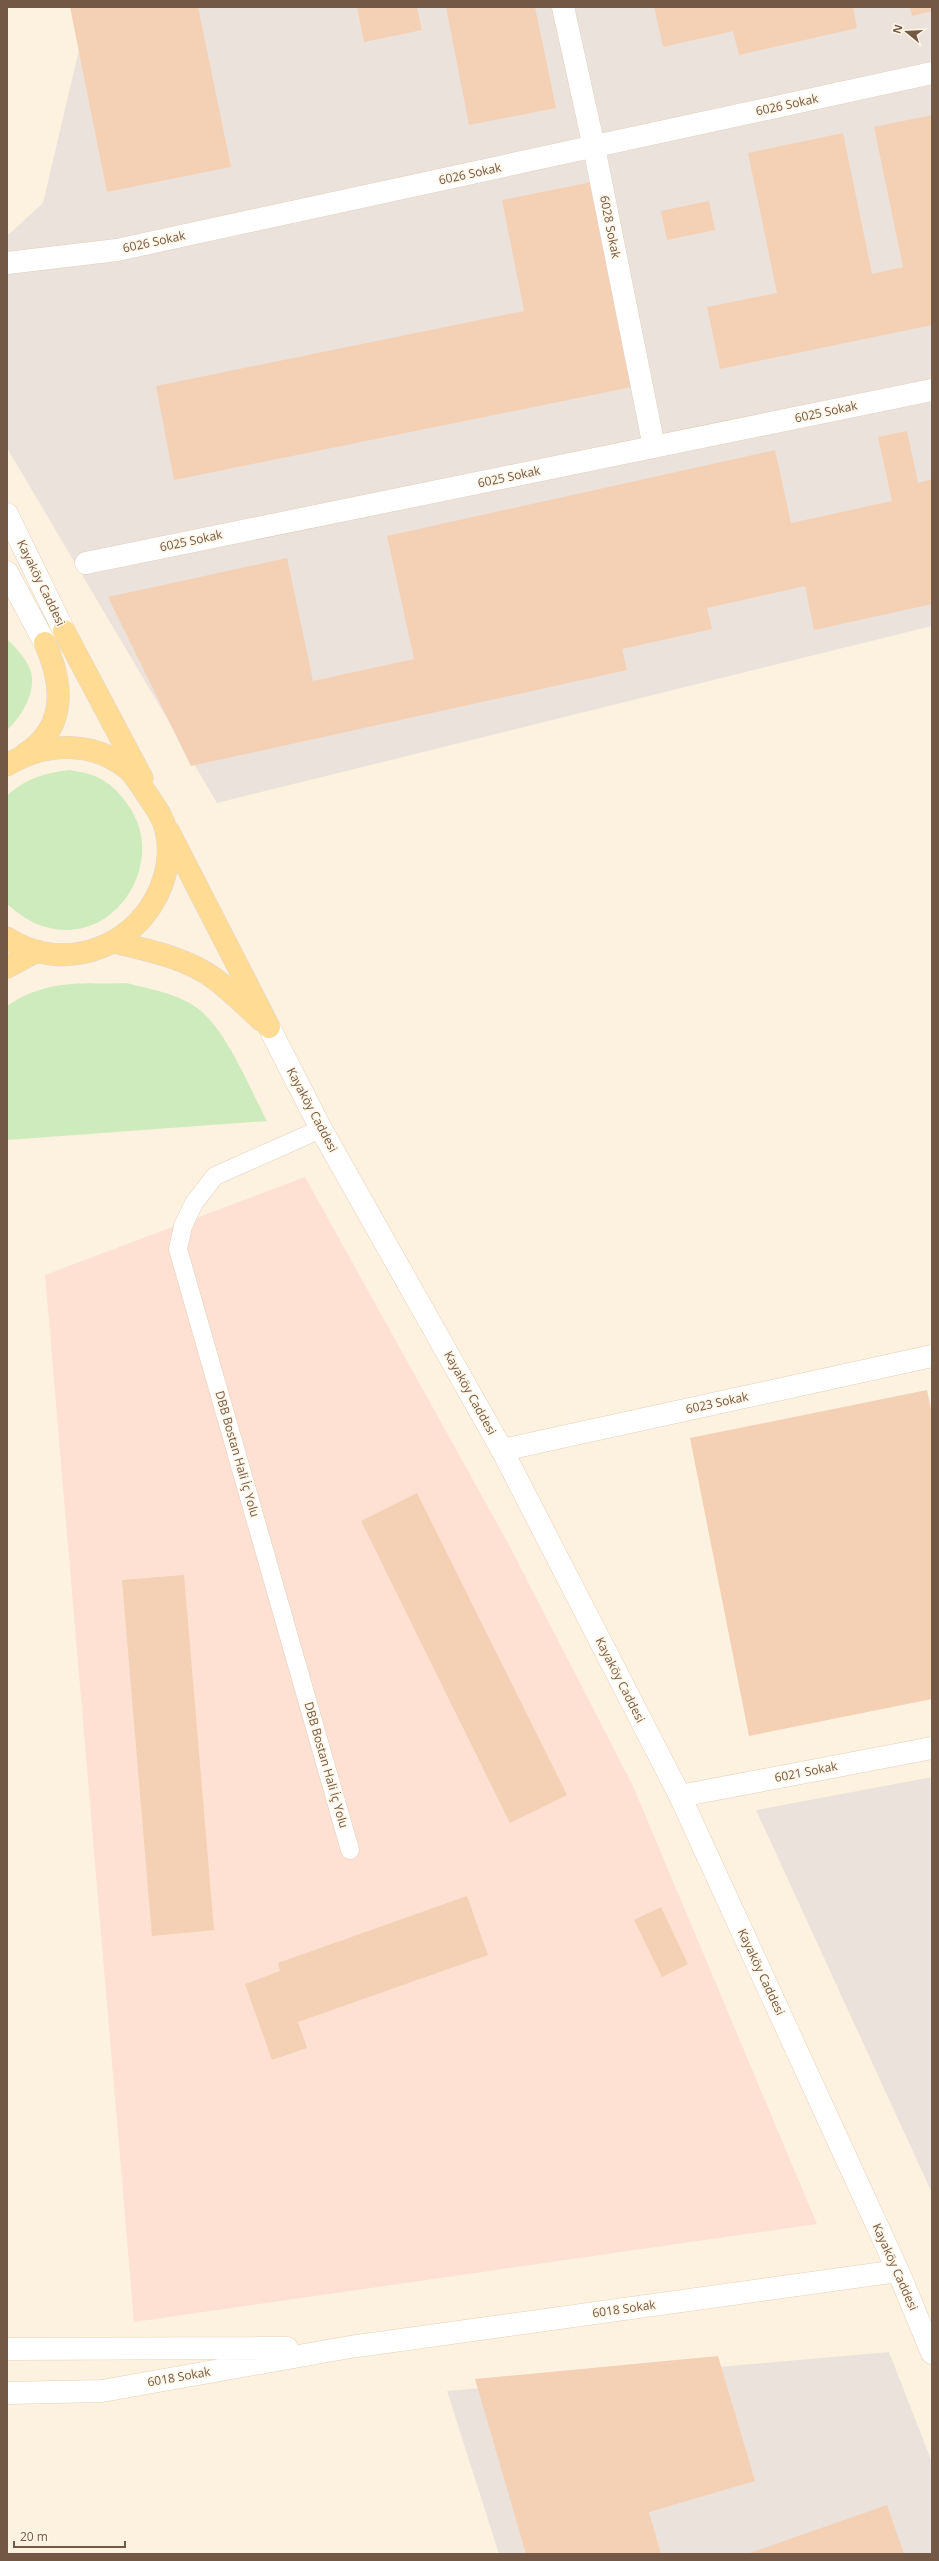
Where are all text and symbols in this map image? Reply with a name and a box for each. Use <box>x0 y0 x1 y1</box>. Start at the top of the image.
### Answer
north arrow <box>887 12 927 52</box>
text: N <box>888 22 906 35</box>
street label: 6026 Sokak <box>754 89 820 119</box>
street label: 6026 Sokak <box>437 158 503 188</box>
street label: 6028 Sokak <box>596 194 625 260</box>
street label: 6026 Sokak <box>121 226 187 256</box>
street label: 6025 Sokak <box>793 396 859 426</box>
street label: 6025 Sokak <box>476 461 542 491</box>
street label: 6025 Sokak <box>158 525 224 555</box>
street label: Kayaköy Caddesi <box>13 537 70 629</box>
street label: Kayaköy Caddesi <box>283 1064 342 1155</box>
street label: Kayaköy Caddesi <box>440 1348 501 1438</box>
street label: 6023 Sokak <box>684 1387 750 1417</box>
street label: DBB Bostan Hali İç Yolu <box>211 1389 264 1519</box>
street label: Kayaköy Caddesi <box>592 1634 649 1725</box>
street label: DBB Bostan Hali İç Yolu <box>300 1700 353 1830</box>
street label: 6021 Sokak <box>773 1757 839 1786</box>
street label: Kayaköy Caddesi <box>734 1926 789 2018</box>
street label: Kayaköy Caddesi <box>869 2221 922 2313</box>
street label: 6018 Sokak <box>591 2296 657 2321</box>
street label: 6018 Sokak <box>146 2362 212 2390</box>
scale bar <box>14 2523 125 2549</box>
text: 20 m <box>20 2528 48 2545</box>

